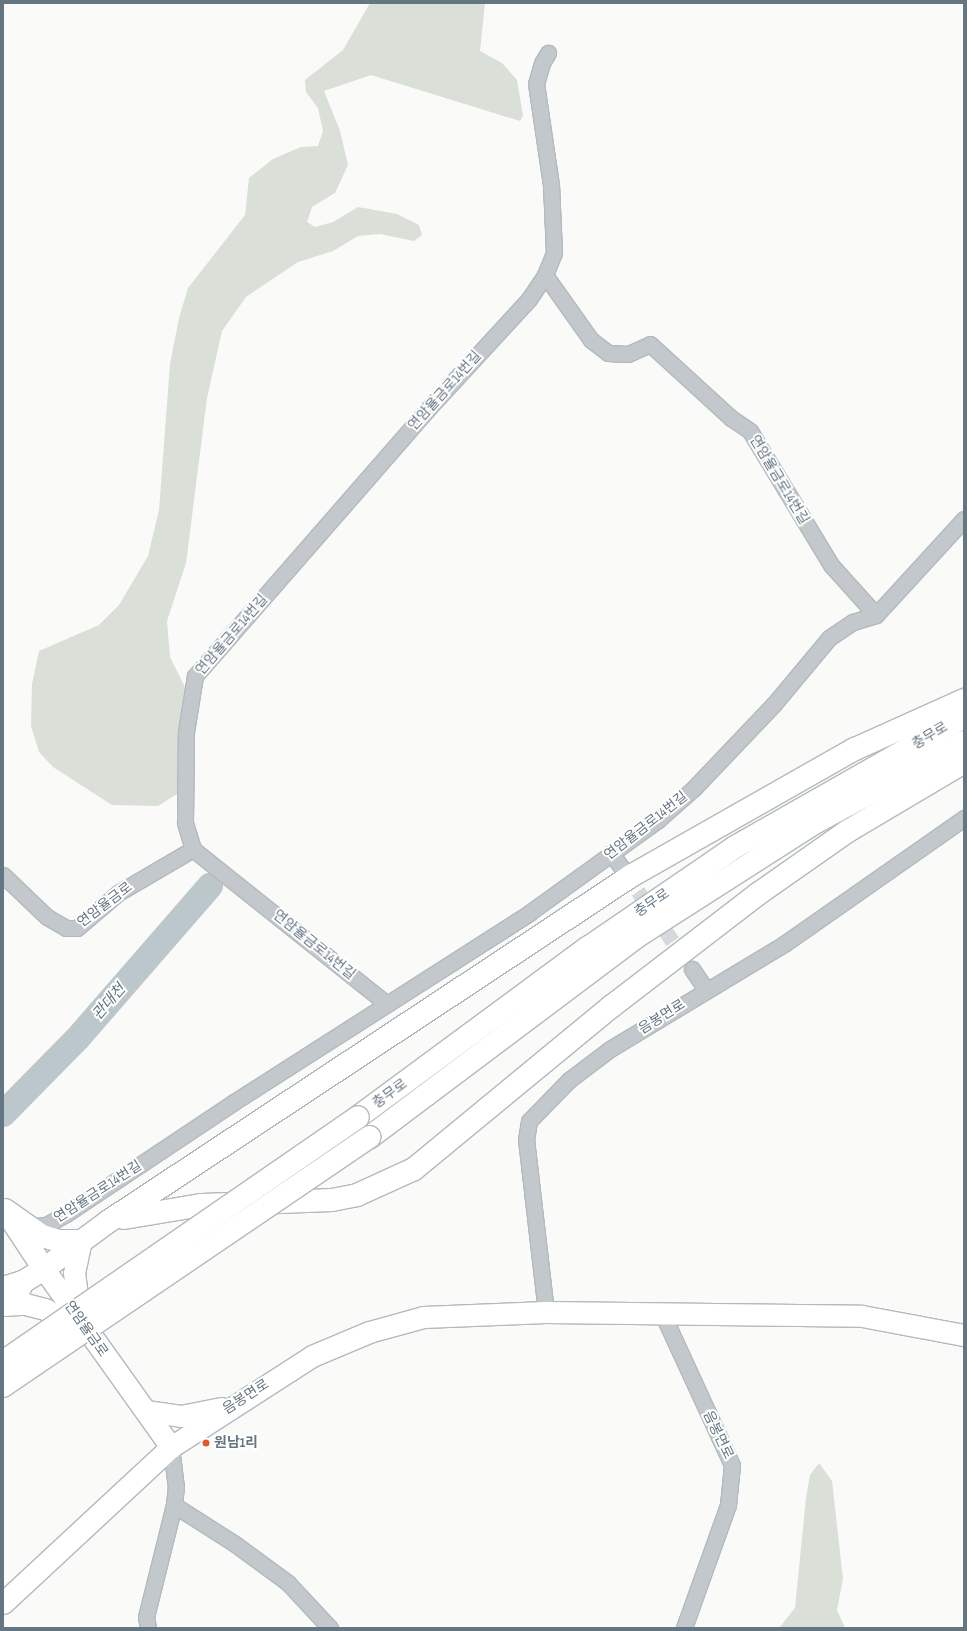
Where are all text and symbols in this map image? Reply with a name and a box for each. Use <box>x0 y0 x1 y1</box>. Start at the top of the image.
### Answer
street label: 연암율금로14번길 <box>405 348 485 434</box>
street label: 연암율금로14번길 <box>746 432 812 528</box>
street label: 연암율금로14번길 <box>193 591 271 679</box>
street label: 충무로 <box>909 719 951 753</box>
street label: 연암율금로14번길 <box>601 788 691 864</box>
street label: 연암율금로 <box>74 879 136 931</box>
street label: 충무로 <box>631 885 673 921</box>
street label: 연암율금로14번길 <box>270 907 358 983</box>
water label: 관대천 <box>89 980 129 1024</box>
street label: 음봉면로 <box>636 996 688 1038</box>
street label: 충무로 <box>369 1076 411 1112</box>
street label: 연암율금로14번길 <box>51 1157 145 1227</box>
street label: 연암율금로 <box>61 1298 111 1360</box>
street label: 음봉면로 <box>220 1376 272 1418</box>
street label: 음봉면로 <box>699 1408 737 1462</box>
place label: 원남1리 <box>214 1435 258 1451</box>
marker: 원남1리 <box>201 1438 211 1448</box>

